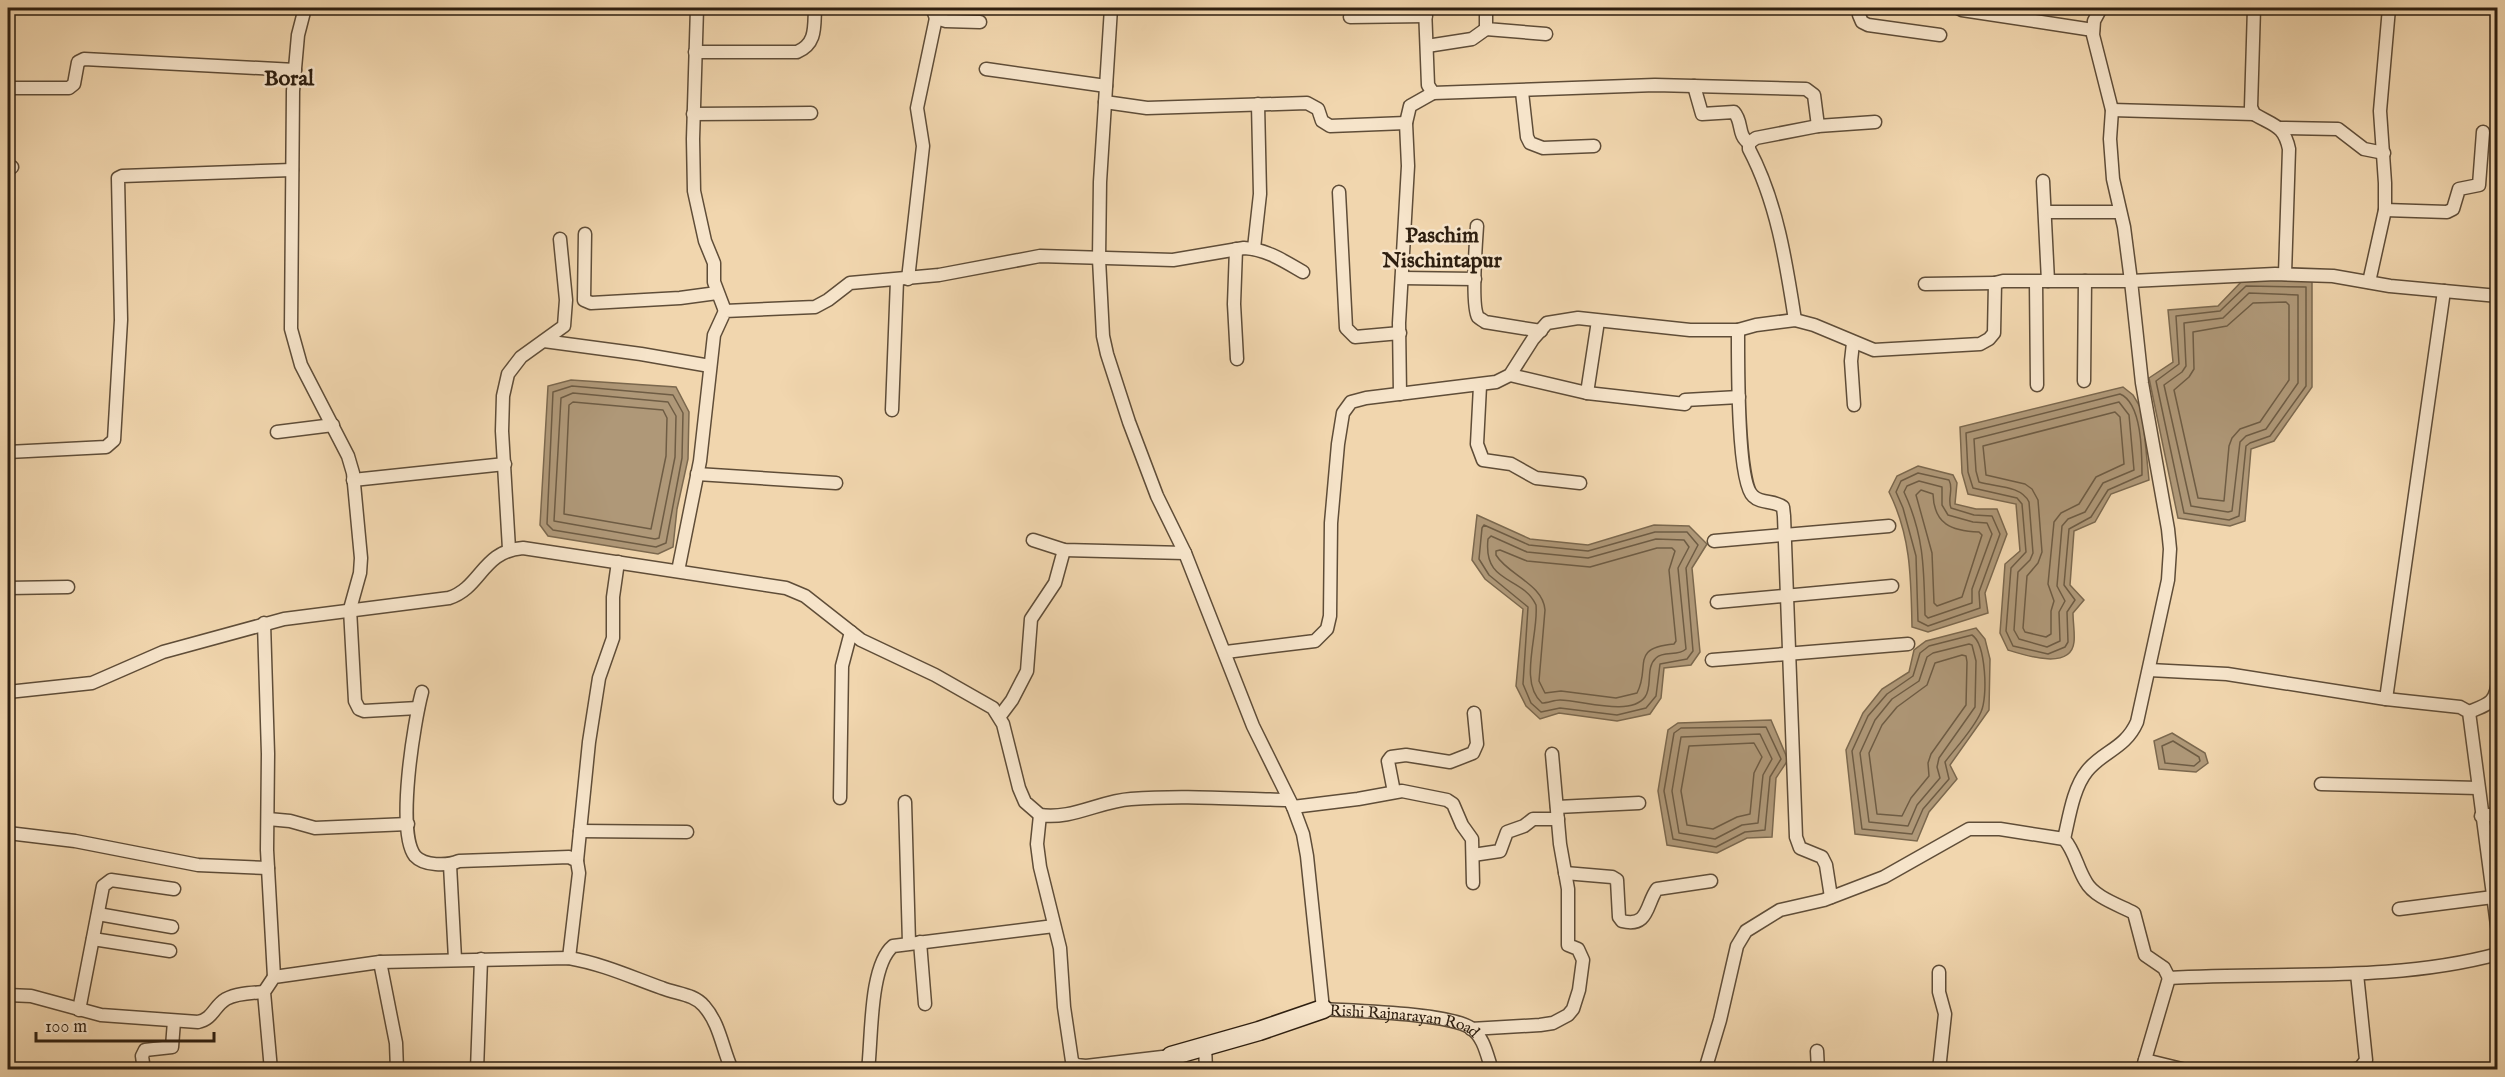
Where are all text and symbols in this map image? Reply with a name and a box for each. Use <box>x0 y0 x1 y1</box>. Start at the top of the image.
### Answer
district label: Boral <box>264 65 315 93</box>
district label: Paschim Nischintapur <box>1381 222 1503 275</box>
street label: Rishi Rajnarayan Road <box>1329 1001 1483 1043</box>
scale bar <box>36 1005 214 1043</box>
text: 100 m <box>45 1016 87 1039</box>

